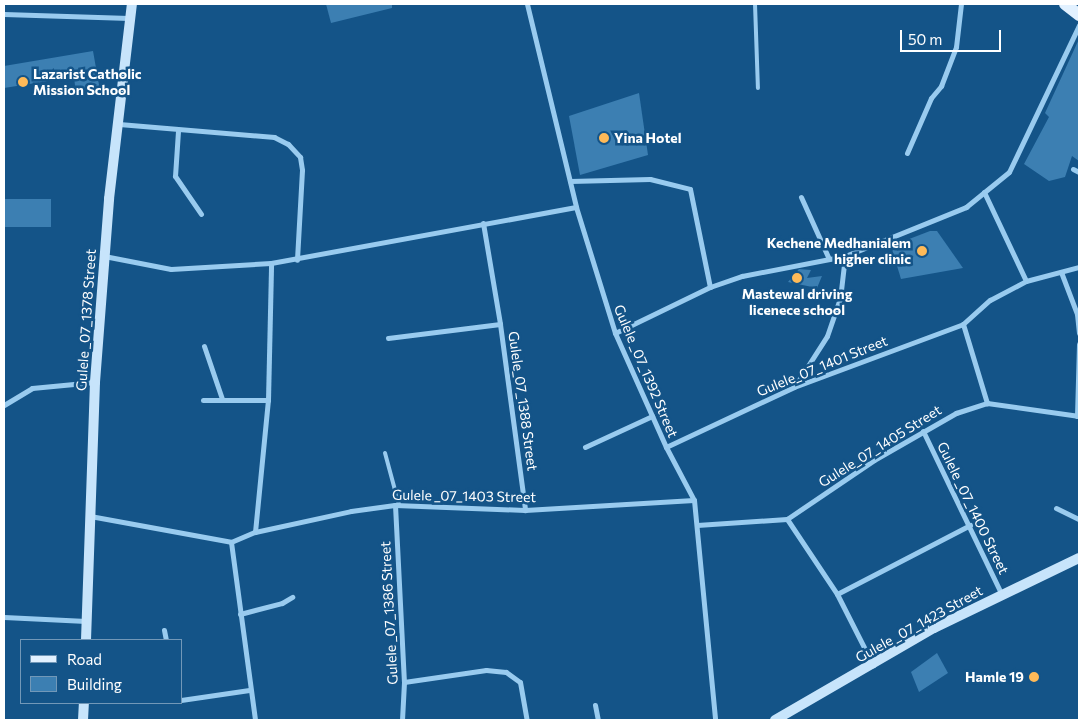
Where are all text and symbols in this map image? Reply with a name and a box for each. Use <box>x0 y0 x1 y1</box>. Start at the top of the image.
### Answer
scale bar <box>903 20 1004 52</box>
text: 50 m <box>908 30 942 48</box>
place label: Lazarist Catholic Mission School <box>33 66 142 98</box>
marker: Lazarist Catholic Mission School <box>17 76 29 88</box>
place label: Yina Hotel <box>614 130 681 146</box>
marker: Yina Hotel <box>598 132 610 144</box>
place label: Kechene Medhanialem higher clinic <box>767 235 911 268</box>
marker: Kechene Medhanialem higher clinic <box>915 244 929 258</box>
street label: Gulele _07_1378 Street <box>73 248 99 392</box>
marker: Mastewal driving licenece school <box>791 272 803 284</box>
place label: Mastewal driving licenece school <box>742 286 852 318</box>
street label: Gulele _07_1392 Street <box>610 302 682 440</box>
street label: Gulele_07_1388 Street <box>505 330 541 472</box>
street label: Gulele_07_1401 Street <box>754 332 890 400</box>
street label: Gulele_07_1405 Street <box>816 401 944 491</box>
street label: Gulele _07_1400 Street <box>934 439 1012 577</box>
street label: Gulele _07_1403 Street <box>392 486 536 506</box>
street label: Gulele _07_1386 Street <box>377 541 401 685</box>
street label: Gulele _07_1423 Street <box>853 582 985 666</box>
legend <box>20 639 182 704</box>
text: Road <box>67 650 102 668</box>
place label: Hamle 19 <box>965 669 1024 685</box>
marker: Hamle 19 <box>1028 671 1040 683</box>
text: Building <box>67 675 122 693</box>

